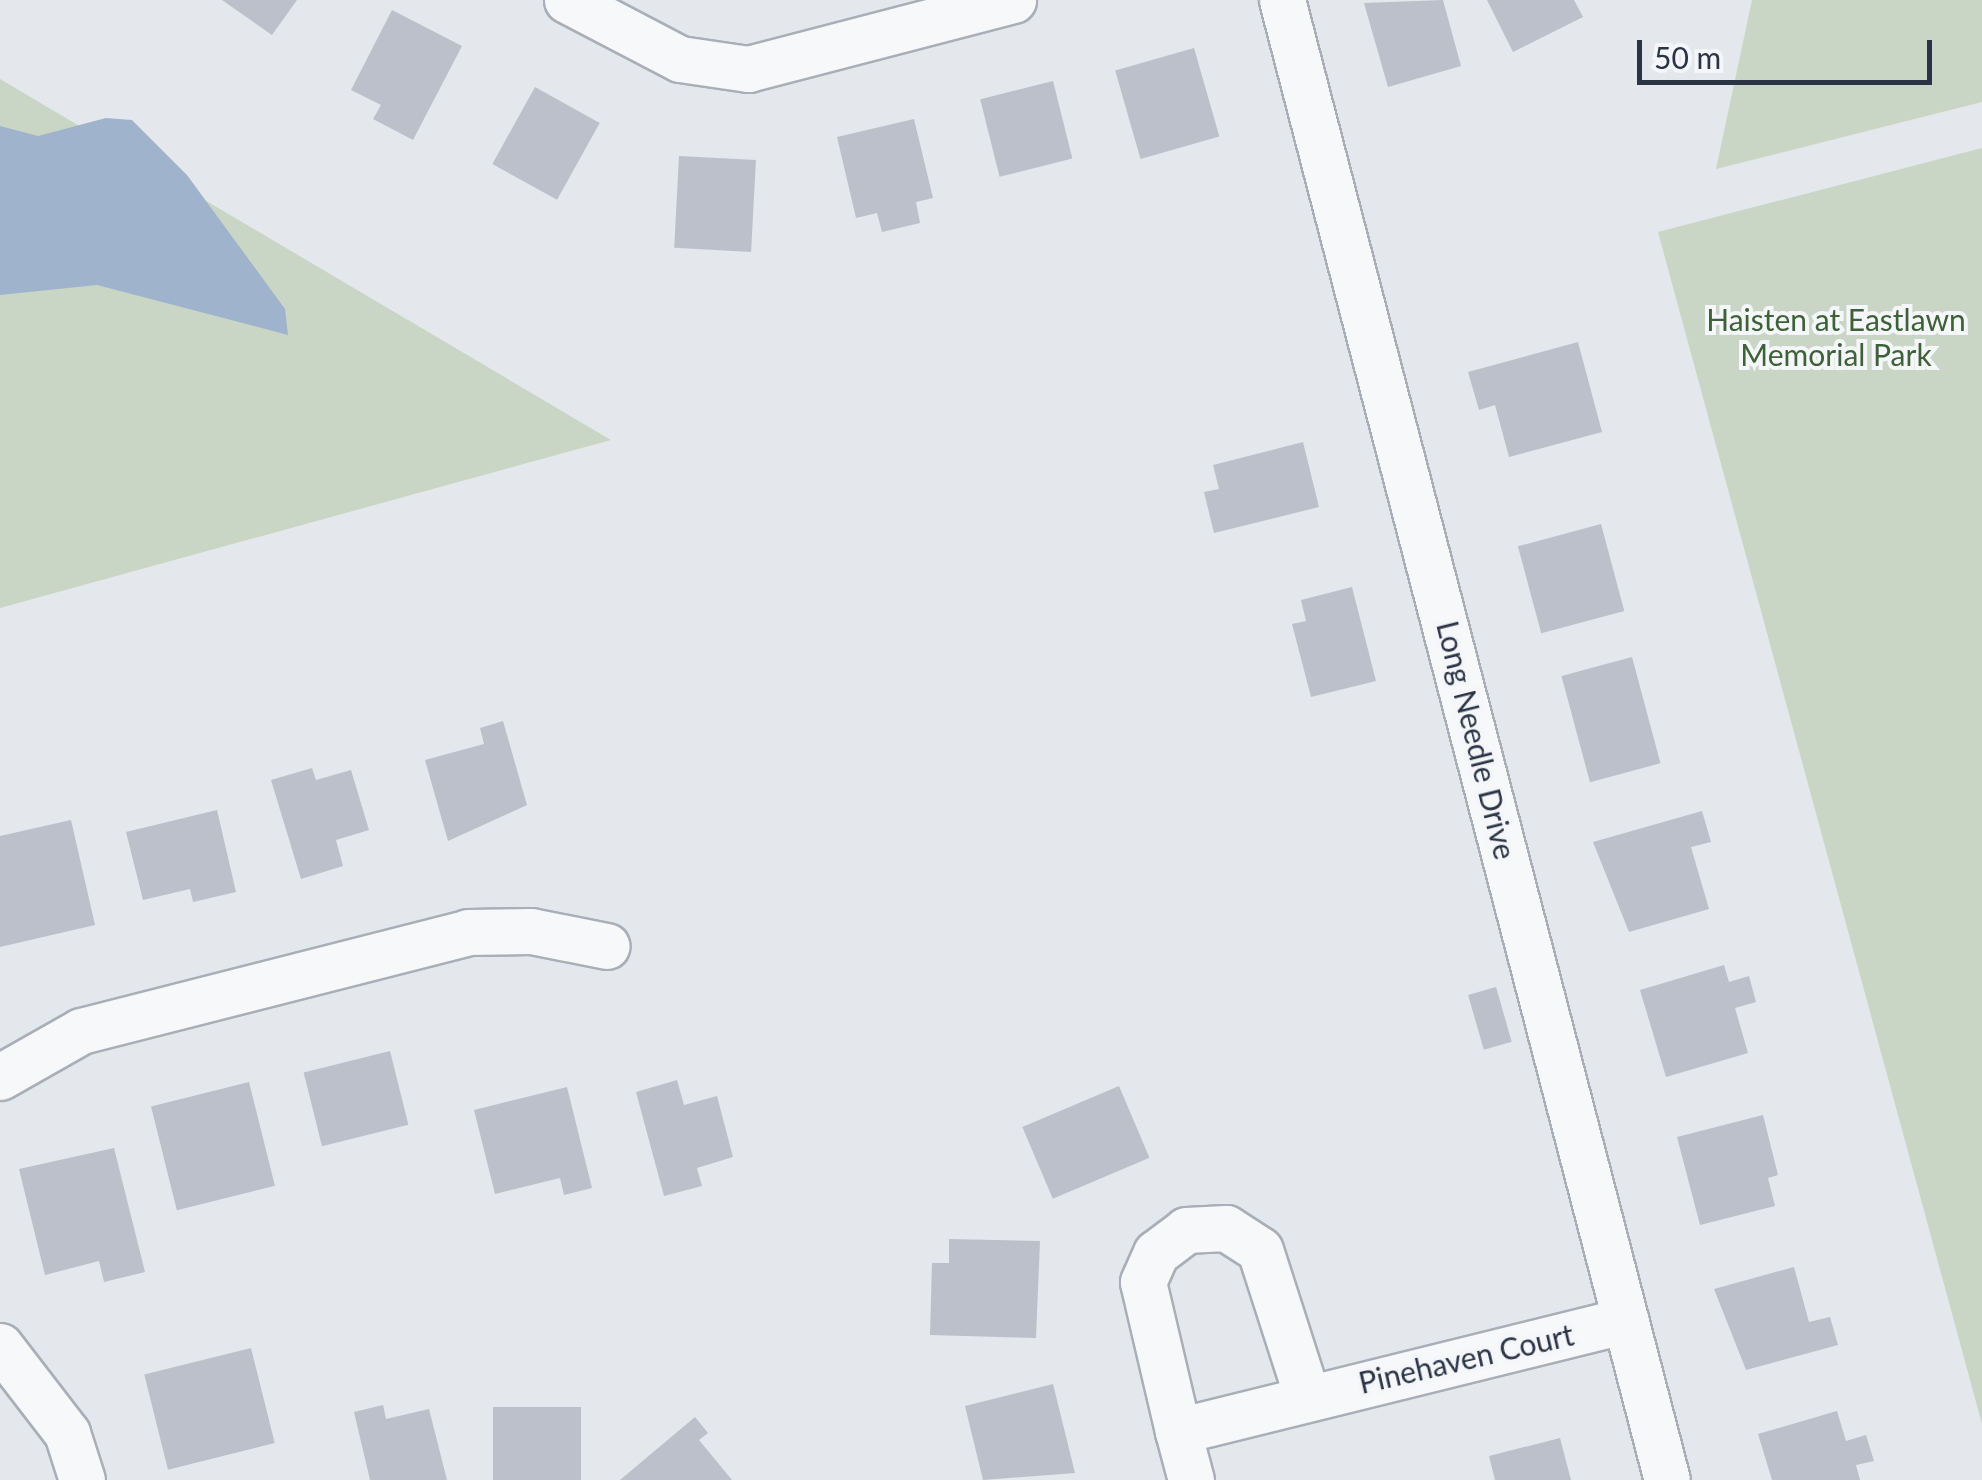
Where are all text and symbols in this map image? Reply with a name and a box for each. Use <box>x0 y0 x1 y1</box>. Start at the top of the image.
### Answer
scale bar <box>1642 20 1937 82</box>
text: 50 m <box>1654 39 1721 75</box>
park label: Haisten at Eastlawn Memorial Park <box>1706 301 1966 372</box>
street label: Long Needle Drive <box>1430 617 1524 863</box>
street label: Pinehaven Court <box>1355 1316 1577 1400</box>

